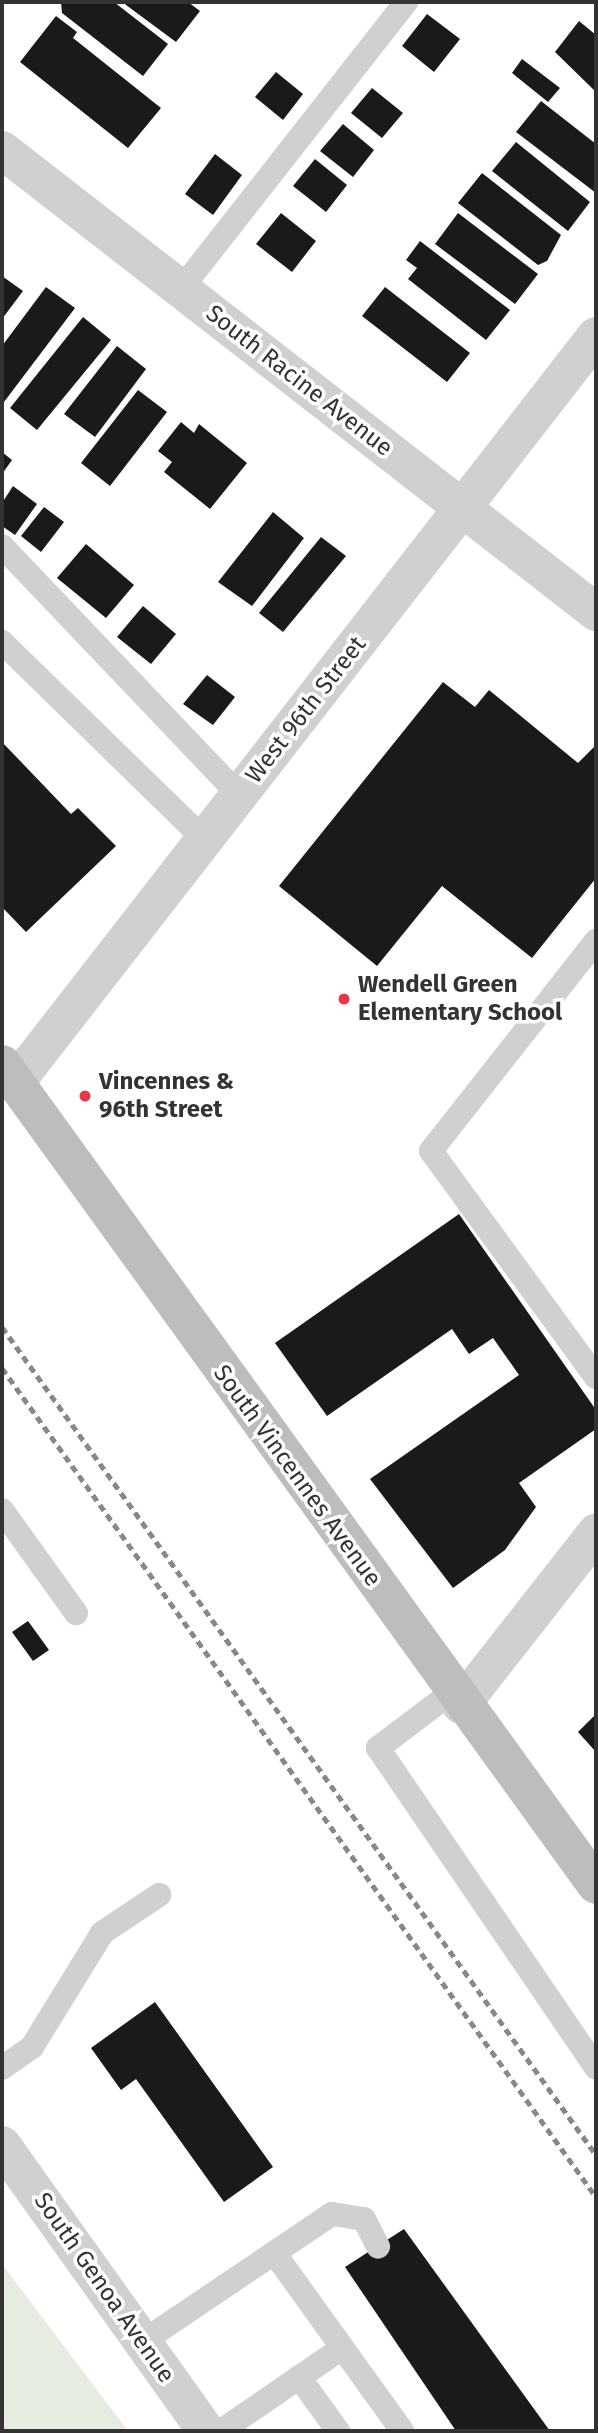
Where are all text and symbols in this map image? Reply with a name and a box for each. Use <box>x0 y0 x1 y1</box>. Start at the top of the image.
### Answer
street label: South Racine Avenue <box>200 299 398 463</box>
street label: West 96th Street <box>240 631 372 789</box>
place label: Wendell Green Elementary School <box>358 971 562 1027</box>
marker: Wendell Green Elementary School <box>336 991 352 1007</box>
place label: Vincennes & 96th Street <box>99 1068 234 1124</box>
marker: Vincennes & 96th Street <box>77 1088 93 1104</box>
street label: South Vincennes Avenue <box>207 1360 387 1592</box>
street label: South Genoa Avenue <box>28 2187 180 2389</box>

